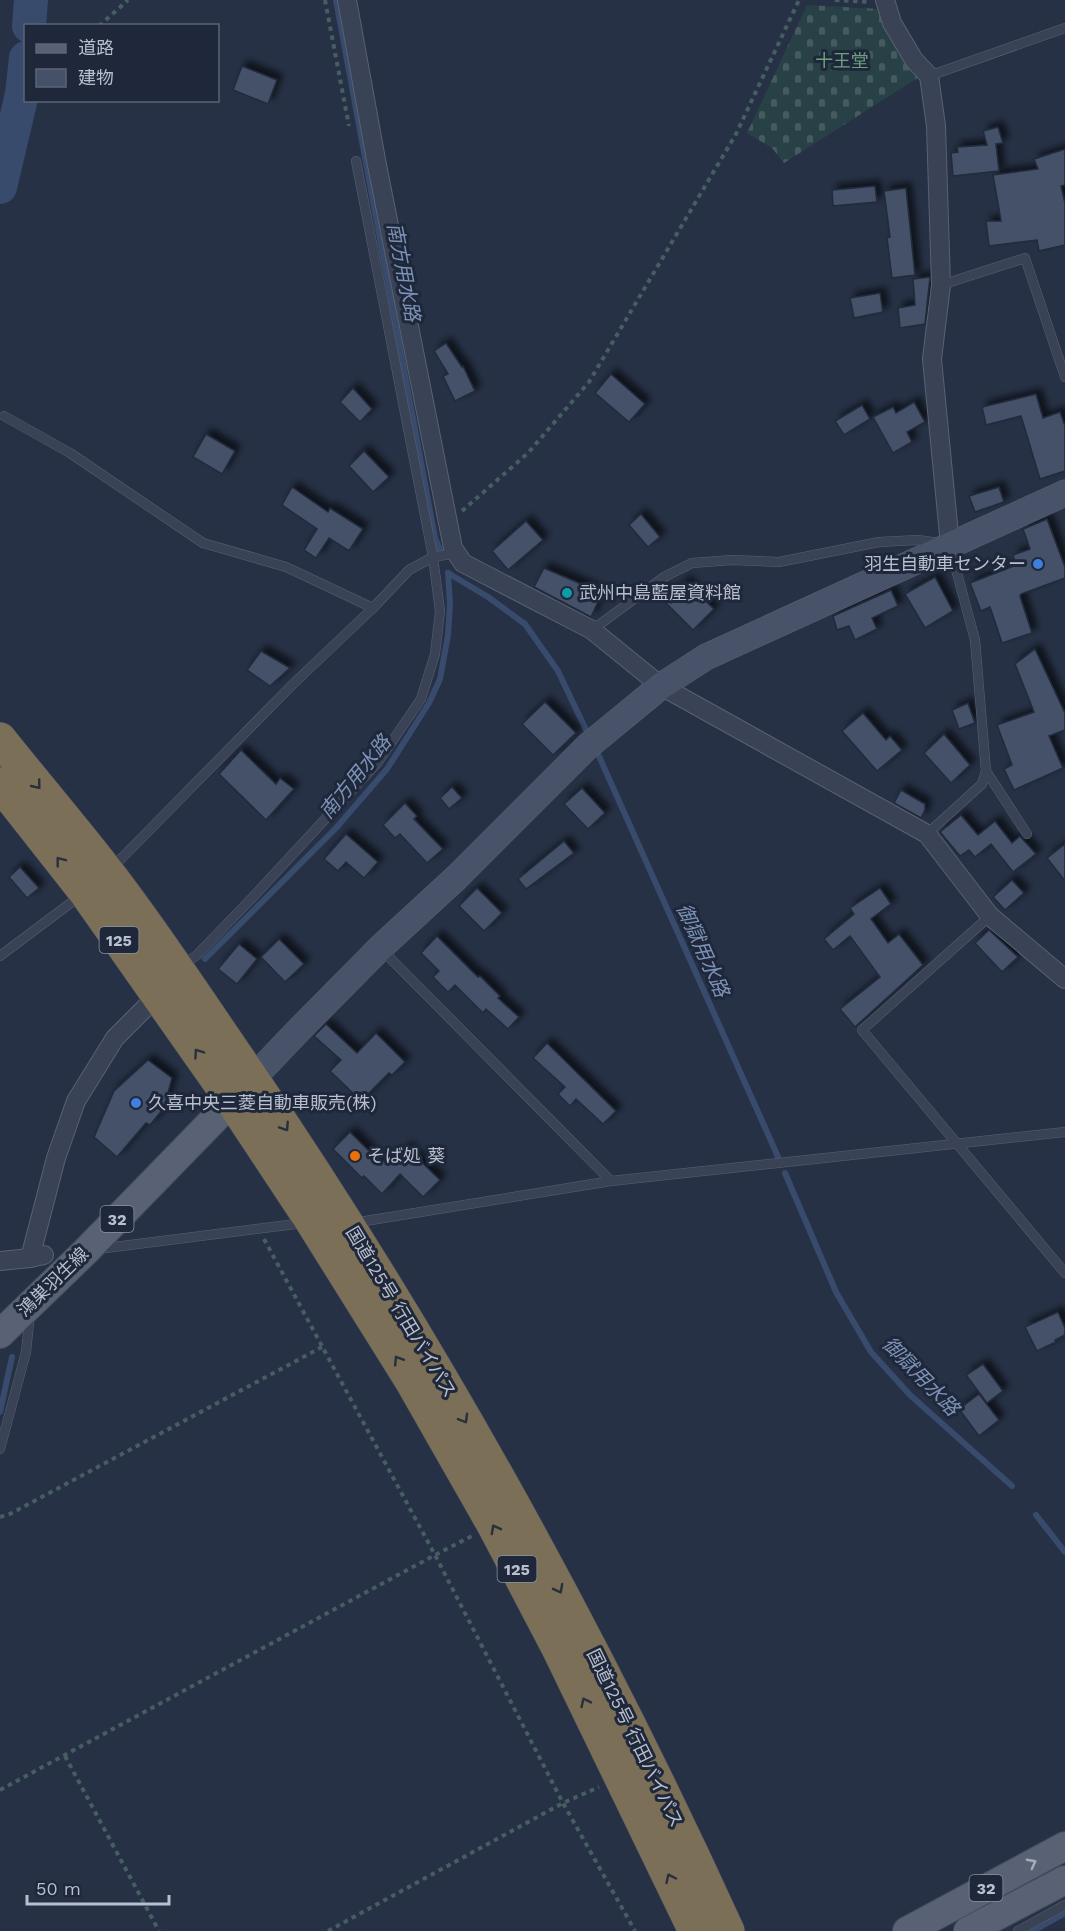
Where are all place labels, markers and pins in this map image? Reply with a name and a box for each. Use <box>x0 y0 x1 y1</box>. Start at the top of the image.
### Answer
place label: 羽生自動車センター <box>864 553 1026 574</box>
marker: 羽生自動車センター <box>1031 557 1045 571</box>
place label: 武州中島藍屋資料館 <box>579 582 741 603</box>
marker: 武州中島藍屋資料館 <box>560 586 574 600</box>
place label: 久喜中央三菱自動車販売(株) <box>148 1092 377 1113</box>
marker: 久喜中央三菱自動車販売(株) <box>129 1096 143 1110</box>
place label: そば処 葵 <box>367 1145 445 1166</box>
marker: そば処 葵 <box>348 1149 362 1163</box>

